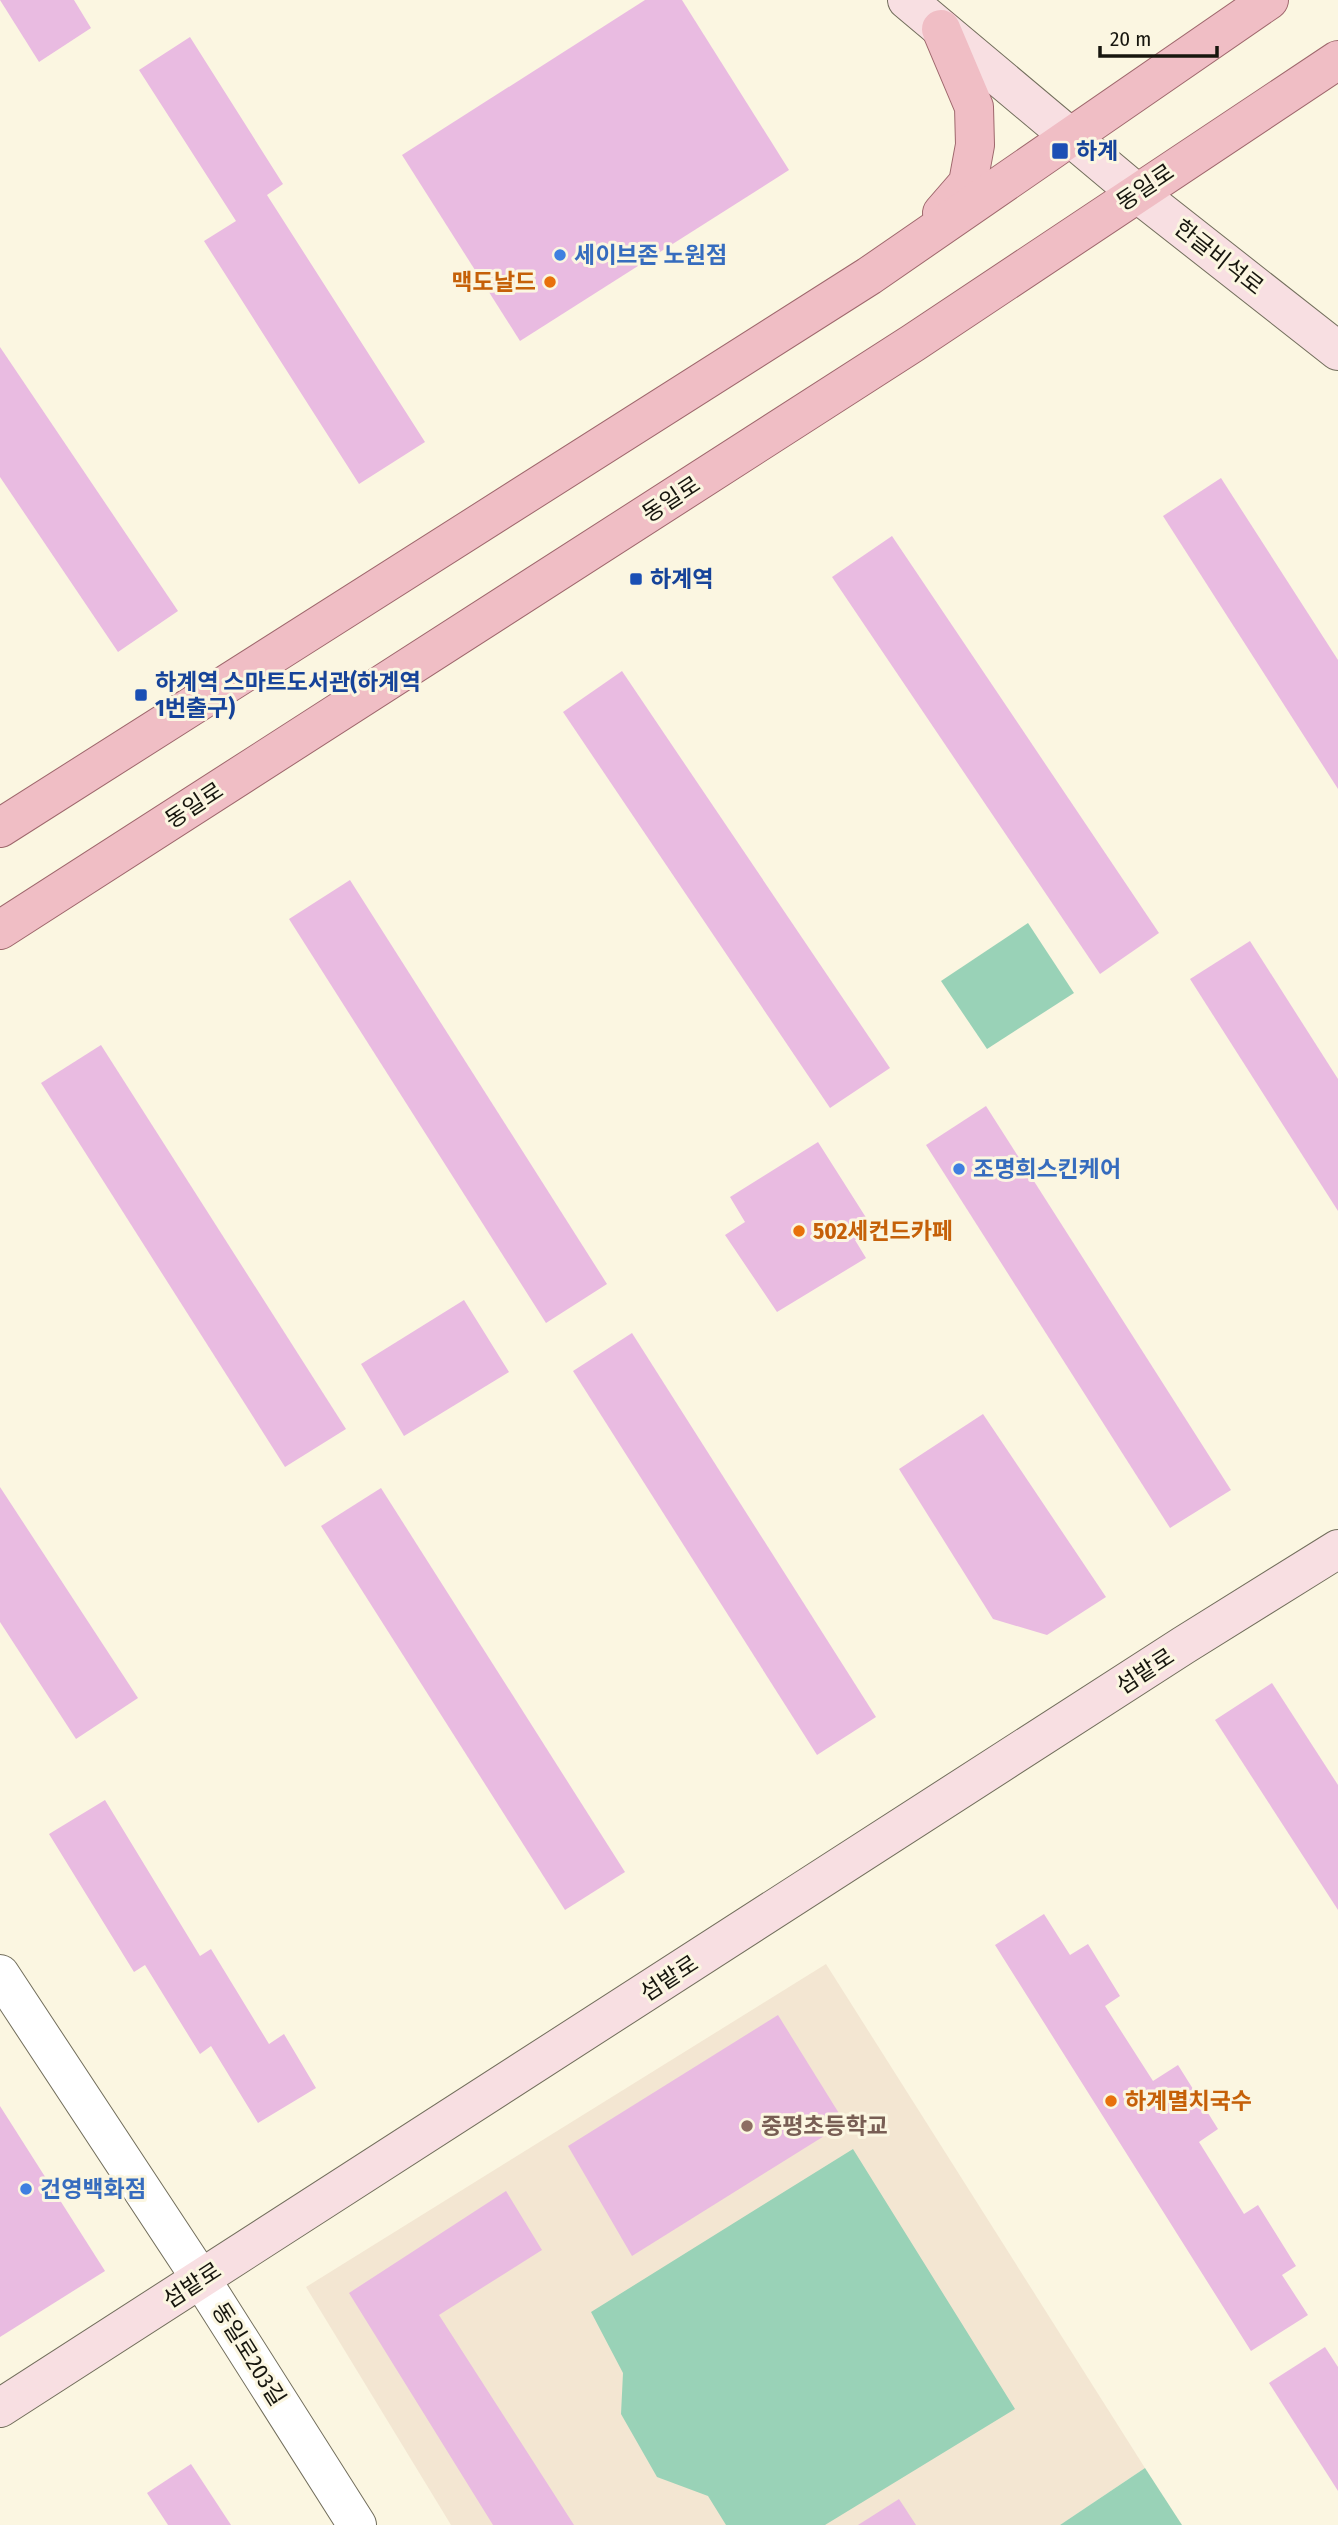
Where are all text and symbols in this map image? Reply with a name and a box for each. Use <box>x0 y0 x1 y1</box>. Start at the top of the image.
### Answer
scale bar <box>1100 14 1217 58</box>
text: 20 m <box>1110 26 1151 52</box>
place label: 하계 <box>1076 137 1118 165</box>
marker: 하계 <box>1050 141 1070 161</box>
street label: 동일로 <box>1111 158 1179 216</box>
street label: 한글비석로 <box>1169 213 1269 301</box>
place label: 세이브존 노원점 <box>574 241 727 269</box>
marker: 세이브존 노원점 <box>552 247 568 263</box>
place label: 맥도날드 <box>451 268 536 296</box>
marker: 맥도날드 <box>542 274 558 290</box>
street label: 동일로 <box>637 470 705 528</box>
place label: 하계역 <box>650 565 713 593</box>
marker: 하계역 <box>628 571 644 587</box>
place label: 하계역 스마트도서관(하계역 1번출구) <box>155 668 421 722</box>
marker: 하계역 스마트도서관(하계역 1번출구) <box>133 687 149 703</box>
street label: 동일로 <box>160 776 228 834</box>
place label: 조명희스킨케어 <box>973 1155 1121 1183</box>
marker: 조명희스킨케어 <box>951 1161 967 1177</box>
place label: 502세컨드카페 <box>813 1217 953 1245</box>
marker: 502세컨드카페 <box>791 1223 807 1239</box>
street label: 섬밭로 <box>1111 1642 1179 1700</box>
street label: 섬밭로 <box>635 1949 703 2007</box>
place label: 하계멸치국수 <box>1125 2087 1252 2115</box>
marker: 하계멸치국수 <box>1103 2093 1119 2109</box>
place label: 중평초등학교 <box>761 2112 888 2140</box>
marker: 중평초등학교 <box>739 2118 755 2134</box>
place label: 건영백화점 <box>40 2175 146 2203</box>
marker: 건영백화점 <box>18 2181 34 2197</box>
street label: 섬밭로 <box>158 2256 226 2314</box>
street label: 동일로203길 <box>206 2297 292 2411</box>

